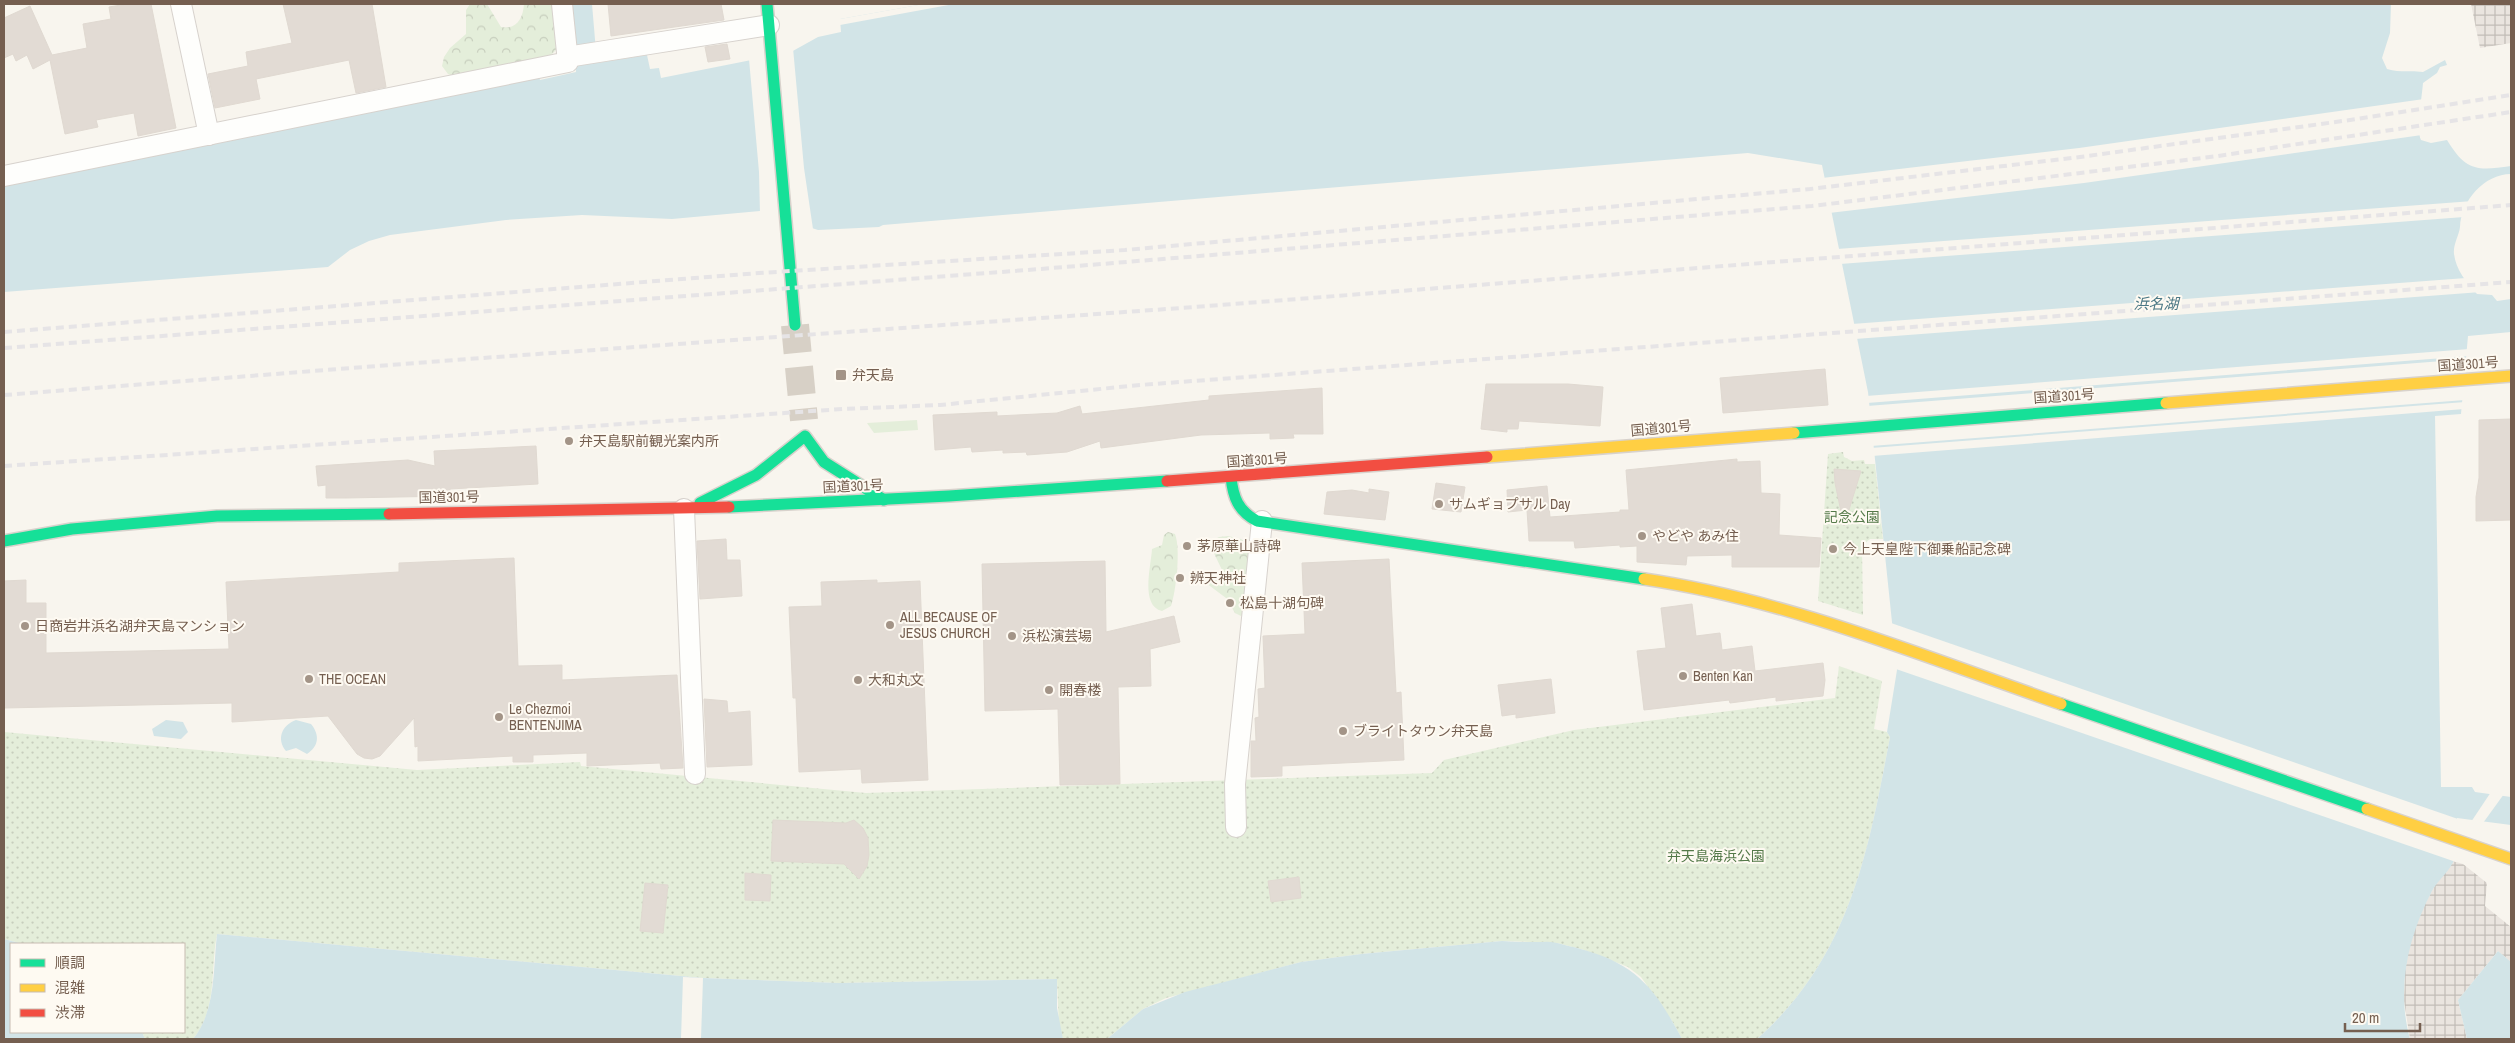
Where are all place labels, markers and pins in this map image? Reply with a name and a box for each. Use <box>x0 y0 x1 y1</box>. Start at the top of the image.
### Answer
place label: 弁天島 <box>852 366 894 384</box>
marker: 弁天島 <box>834 368 848 382</box>
place label: 弁天島駅前観光案内所 <box>579 432 719 450</box>
marker: 弁天島駅前観光案内所 <box>563 435 575 447</box>
place label: サムギョプサル Day <box>1449 495 1571 513</box>
marker: サムギョプサル Day <box>1433 498 1445 510</box>
place label: やどや あみ住 <box>1652 527 1739 545</box>
marker: やどや あみ住 <box>1636 530 1648 542</box>
place label: 茅原華山詩碑 <box>1197 537 1281 555</box>
marker: 茅原華山詩碑 <box>1181 540 1193 552</box>
place label: 今上天皇陛下御乗船記念碑 <box>1843 540 2011 558</box>
marker: 今上天皇陛下御乗船記念碑 <box>1827 543 1839 555</box>
place label: 辨天神社 <box>1190 569 1246 587</box>
marker: 辨天神社 <box>1174 572 1186 584</box>
place label: 松島十湖句碑 <box>1240 594 1324 612</box>
marker: 松島十湖句碑 <box>1224 597 1236 609</box>
place label: ALL BECAUSE OF JESUS CHURCH <box>899 608 997 642</box>
place label: 日商岩井浜名湖弁天島マンション <box>35 617 245 635</box>
marker: ALL BECAUSE OF JESUS CHURCH <box>884 619 896 631</box>
marker: 日商岩井浜名湖弁天島マンション <box>19 620 31 632</box>
place label: 浜松演芸場 <box>1022 627 1092 645</box>
marker: 浜松演芸場 <box>1006 630 1018 642</box>
place label: Benten Kan <box>1693 667 1753 685</box>
place label: THE OCEAN <box>319 670 386 688</box>
marker: Benten Kan <box>1677 670 1689 682</box>
place label: 大和丸文 <box>868 671 924 689</box>
marker: THE OCEAN <box>303 673 315 685</box>
marker: 大和丸文 <box>852 674 864 686</box>
place label: 開春楼 <box>1059 681 1102 699</box>
marker: 開春楼 <box>1043 684 1055 696</box>
place label: Le Chezmoi BENTENJIMA <box>509 700 582 734</box>
marker: Le Chezmoi BENTENJIMA <box>493 711 505 723</box>
place label: ブライトタウン弁天島 <box>1353 722 1493 740</box>
marker: ブライトタウン弁天島 <box>1337 725 1349 737</box>

